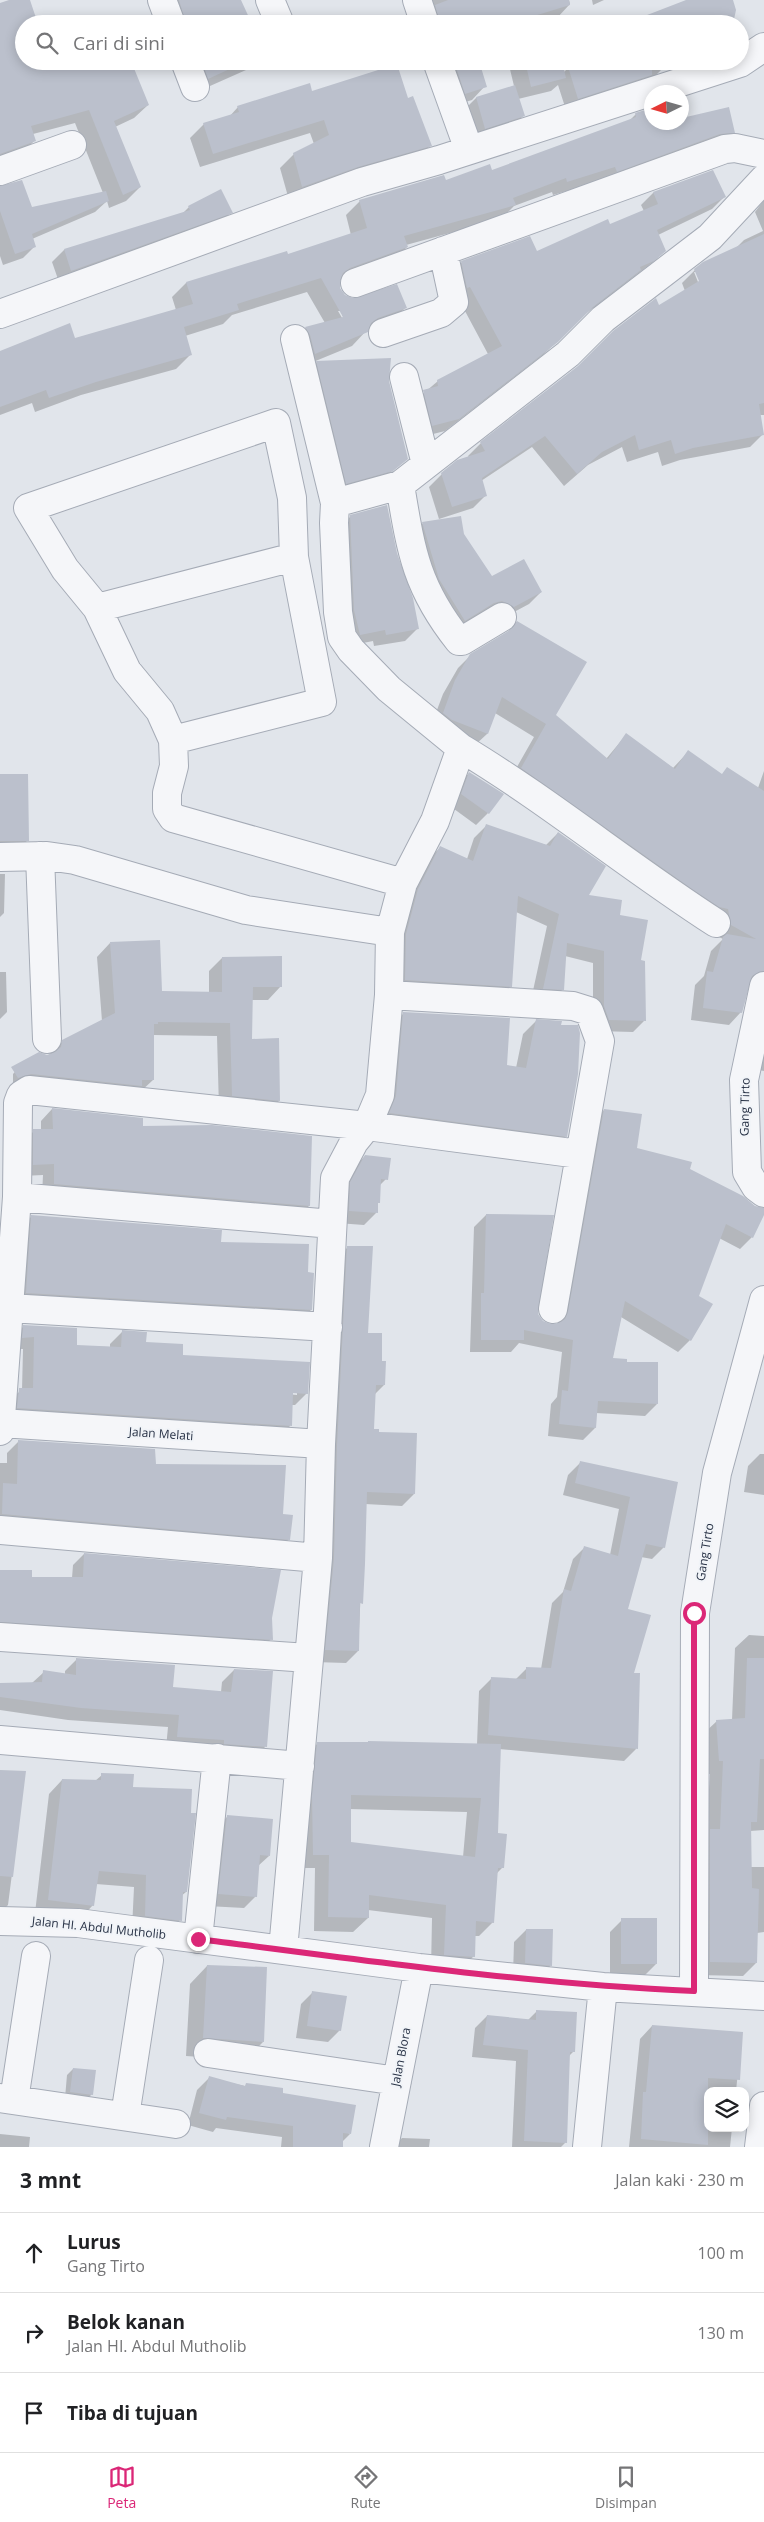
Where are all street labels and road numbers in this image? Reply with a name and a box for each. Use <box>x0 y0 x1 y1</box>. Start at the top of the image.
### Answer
street label: Gang Tirto <box>735 1078 754 1136</box>
street label: Jalan Melati <box>127 1423 194 1444</box>
street label: Gang Tirto <box>692 1522 717 1582</box>
street label: Jalan HI. Abdul Mutholib <box>30 1912 167 1943</box>
street label: Jalan Blora <box>386 2026 415 2089</box>

